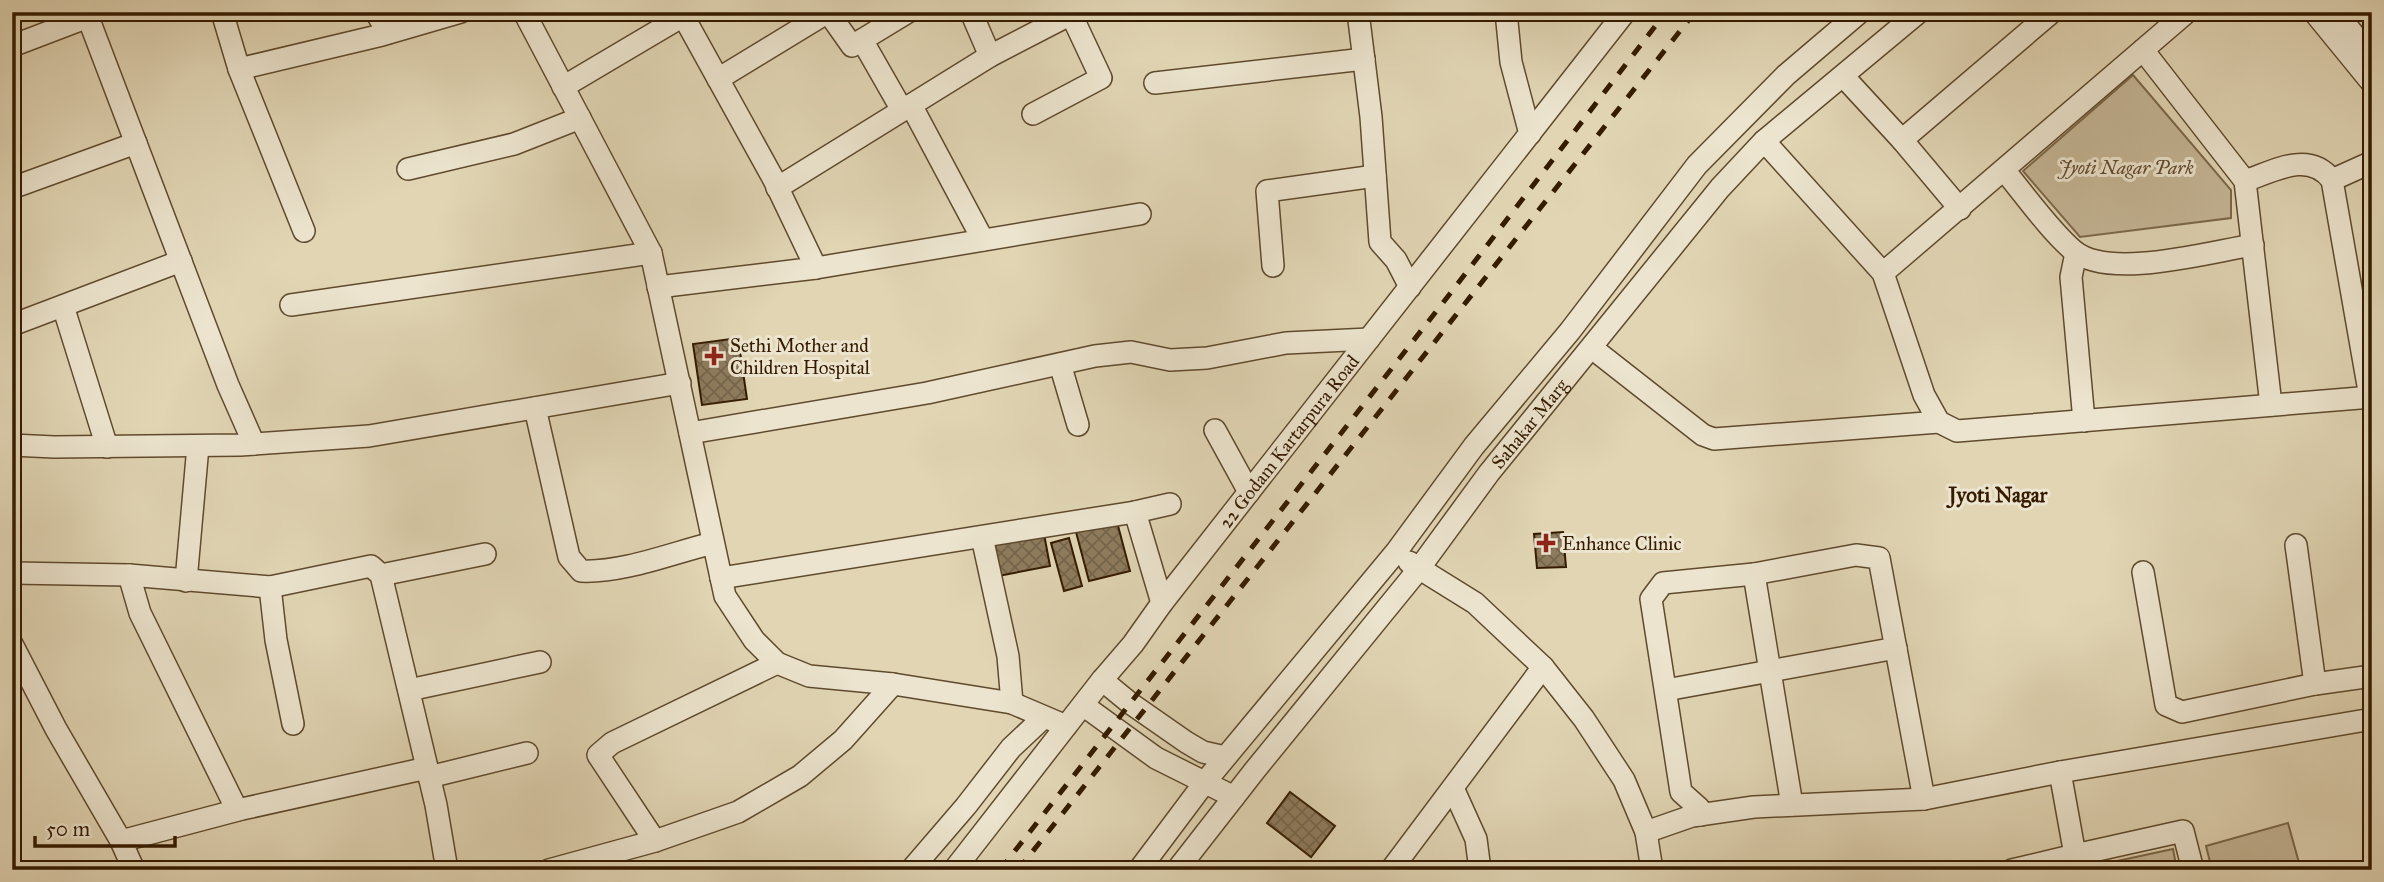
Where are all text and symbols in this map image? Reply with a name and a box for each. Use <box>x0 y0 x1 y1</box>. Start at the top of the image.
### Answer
park label: Jyoti Nagar Park <box>2057 156 2194 179</box>
place label: Sethi Mother and Children Hospital <box>730 334 871 379</box>
marker: Sethi Mother and Children Hospital <box>704 346 724 366</box>
street label: 22 Godam Kartarpura Road <box>1214 350 1364 533</box>
street label: Sahakar Marg <box>1486 374 1574 473</box>
district label: Jyoti Nagar <box>1946 482 2049 509</box>
place label: Enhance Clinic <box>1562 532 1682 555</box>
marker: Enhance Clinic <box>1536 533 1556 553</box>
scale bar <box>35 805 175 849</box>
text: 50 m <box>46 816 91 842</box>

